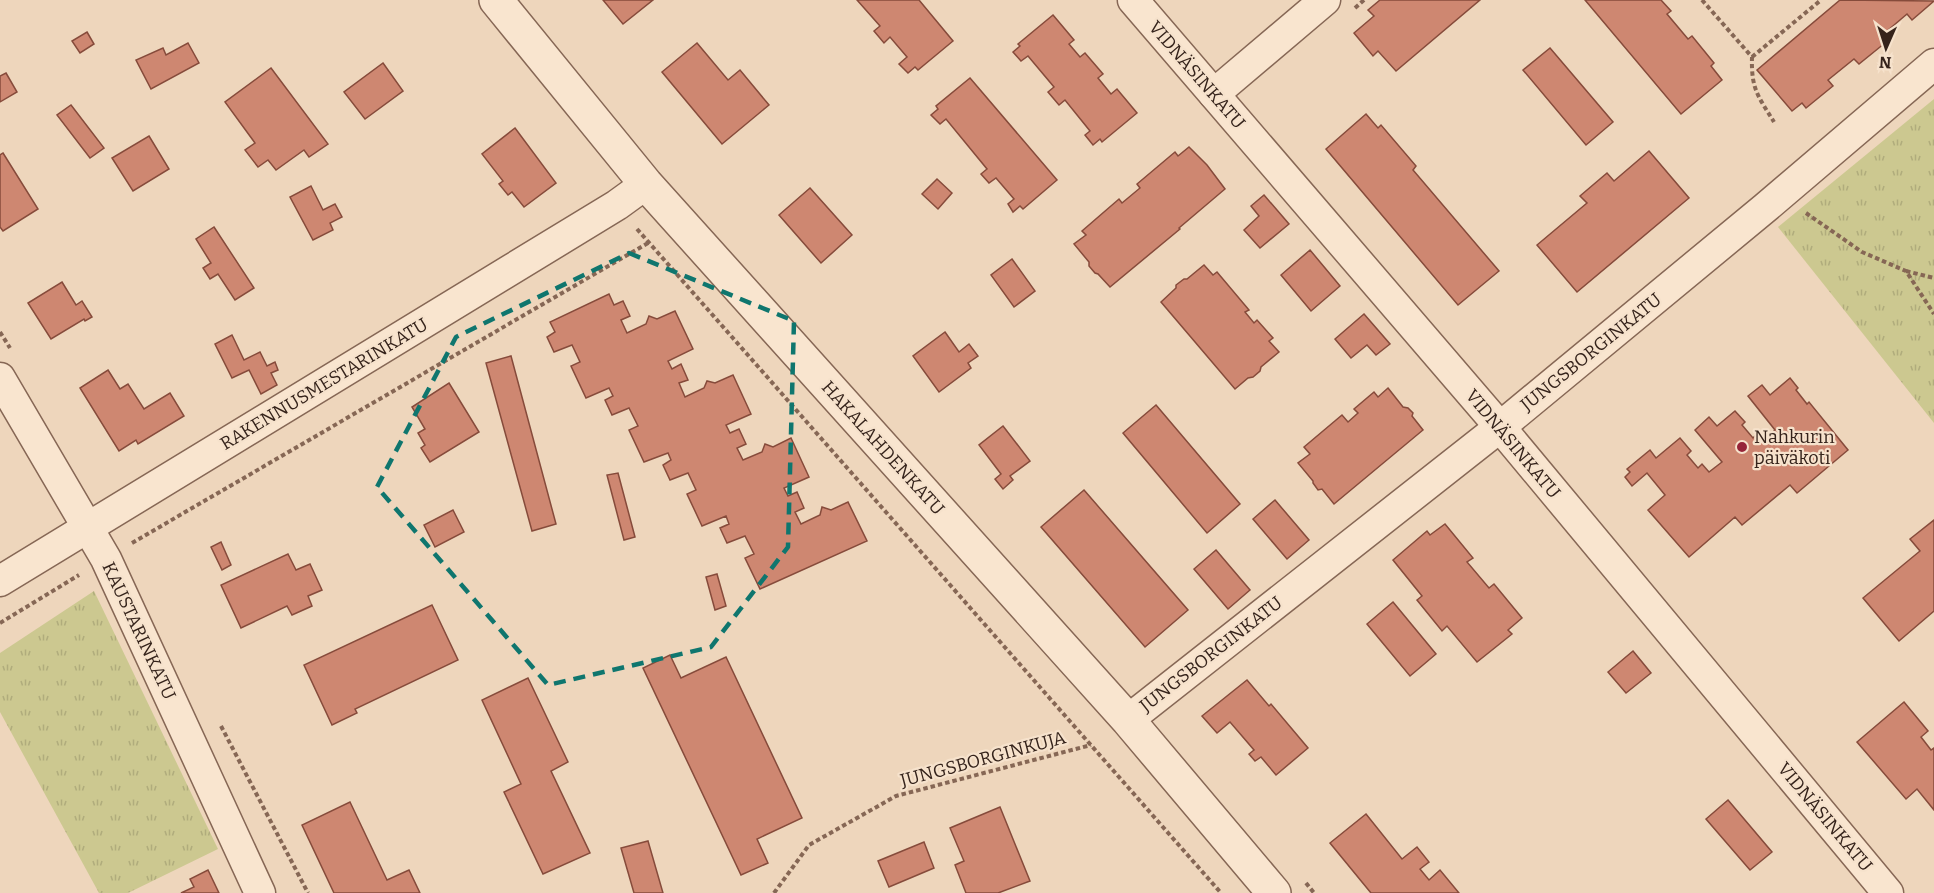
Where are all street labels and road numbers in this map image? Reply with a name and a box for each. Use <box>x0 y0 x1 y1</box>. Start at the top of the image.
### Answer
street label: VIDNÄSINKATU <box>1144 16 1250 134</box>
street label: JUNGSBORGINKATU <box>1515 288 1666 416</box>
street label: RAKENNUSMESTARINKATU <box>216 313 432 455</box>
street label: HAKALAHDENKATU <box>817 376 949 520</box>
street label: VIDNÄSINKATU <box>1461 385 1565 503</box>
street label: KAUSTARINKATU <box>97 559 181 703</box>
street label: JUNGSBORGINKATU <box>1134 591 1287 717</box>
street label: JUNGSBORGINKUJA <box>897 726 1068 792</box>
street label: VIDNÄSINKATU <box>1773 758 1877 876</box>

